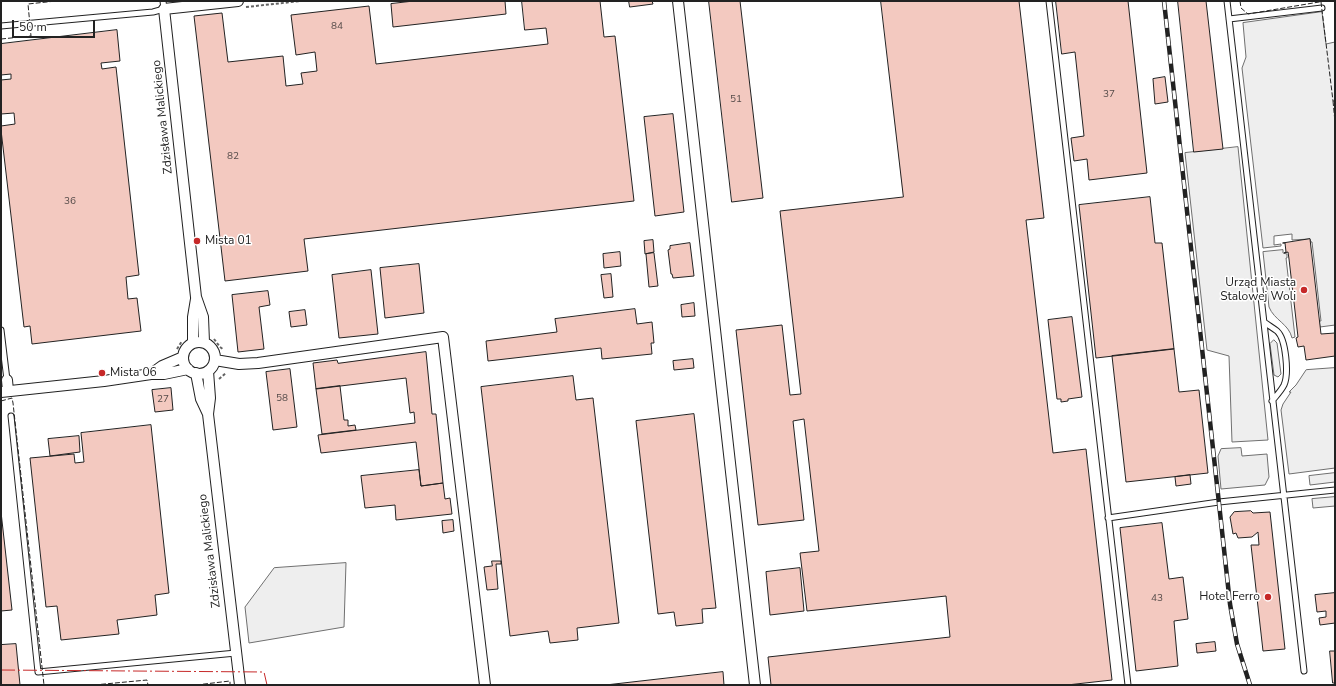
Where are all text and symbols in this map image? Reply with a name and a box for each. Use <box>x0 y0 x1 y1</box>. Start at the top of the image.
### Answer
scale bar <box>14 12 97 38</box>
text: 50 m <box>19 19 47 35</box>
house number: 84 <box>331 21 343 33</box>
street label: Zdzisława Malickiego <box>150 59 176 175</box>
house number: 37 <box>1103 89 1115 101</box>
house number: 51 <box>730 94 742 106</box>
house number: 82 <box>227 151 239 163</box>
house number: 36 <box>64 196 76 208</box>
place label: Mista 01 <box>205 234 252 248</box>
marker: Mista 01 <box>192 236 202 246</box>
place label: Urząd Miasta Stalowej Woli <box>1220 276 1296 304</box>
marker: Urząd Miasta Stalowej Woli <box>1299 285 1309 295</box>
place label: Mista 06 <box>110 366 157 380</box>
marker: Mista 06 <box>97 368 107 378</box>
house number: 58 <box>276 393 288 405</box>
house number: 27 <box>157 394 169 406</box>
street label: Zdzisława Malickiego <box>196 493 224 609</box>
place label: Hotel Ferro <box>1199 590 1260 604</box>
marker: Hotel Ferro <box>1263 592 1273 602</box>
house number: 43 <box>1151 593 1163 605</box>

